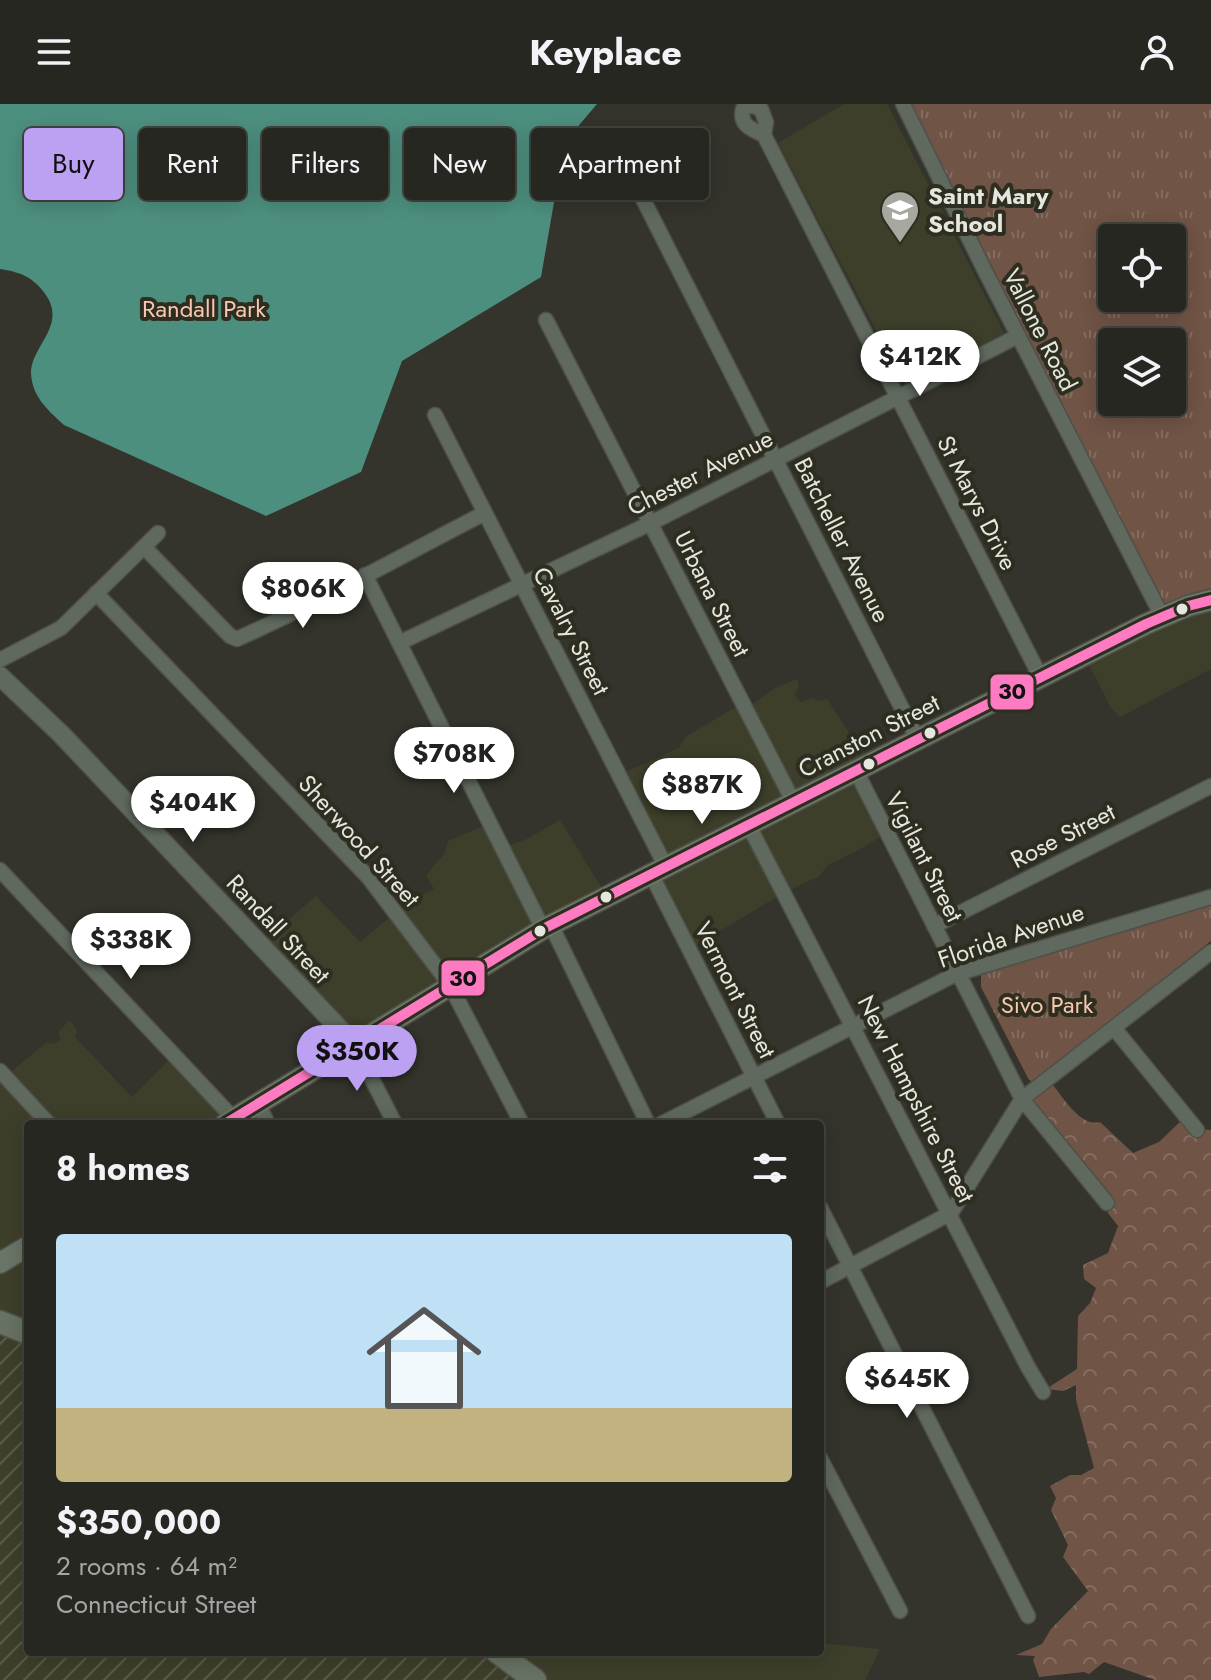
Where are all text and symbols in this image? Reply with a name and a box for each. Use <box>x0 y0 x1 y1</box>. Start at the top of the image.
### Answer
text: Keyplace <box>529 26 682 78</box>
icon: menu <box>32 30 76 74</box>
icon: person <box>1135 30 1179 74</box>
chip: Buy <box>24 128 123 200</box>
chip: Rent <box>139 128 246 200</box>
chip: Filters <box>262 128 388 200</box>
chip: New <box>404 128 515 200</box>
chip: Apartment <box>531 128 709 200</box>
place label: Saint Mary School <box>928 178 1049 241</box>
school or university icon: Saint Mary School <box>879 189 921 244</box>
map controls <box>1098 224 1186 416</box>
button: locate <box>1098 224 1186 312</box>
street label: Vallone Road <box>995 263 1086 397</box>
park label: Randall Park <box>142 291 266 326</box>
button: layers <box>1098 328 1186 416</box>
pin: $412K <box>864 330 976 398</box>
text: $412K <box>879 337 961 375</box>
street label: Chester Avenue <box>621 421 779 524</box>
street label: St Marys Drive <box>929 429 1026 576</box>
street label: Batcheller Avenue <box>786 451 899 628</box>
street label: Urbana Street <box>666 525 759 663</box>
street label: Cavalry Street <box>524 561 619 701</box>
pin: $806K <box>247 562 359 630</box>
text: $806K <box>260 569 346 607</box>
unlabelled marker <box>1174 601 1190 617</box>
line badge: 30 <box>989 673 1035 711</box>
text: 30 <box>998 675 1026 707</box>
street label: Cranston Street <box>792 685 946 786</box>
unlabelled marker <box>922 725 938 741</box>
pin: $708K <box>398 727 510 795</box>
text: $708K <box>412 734 496 772</box>
unlabelled marker <box>861 756 877 772</box>
pin: $887K <box>646 758 758 826</box>
text: $887K <box>661 765 743 803</box>
street label: Sherwood Street <box>290 767 429 915</box>
pin: $404K <box>137 776 249 844</box>
text: $404K <box>149 783 237 821</box>
street label: Vigilant Street <box>877 786 972 928</box>
street label: Rose Street <box>1004 794 1121 877</box>
street label: Randall Street <box>218 866 338 991</box>
unlabelled marker <box>598 889 614 905</box>
street label: Florida Avenue <box>933 894 1089 977</box>
pin: $338K <box>75 913 187 981</box>
street label: Vermont Street <box>686 915 785 1064</box>
text: $338K <box>90 920 172 958</box>
unlabelled marker <box>532 923 548 939</box>
line badge: 30 <box>440 959 486 997</box>
text: 30 <box>449 962 477 994</box>
park label: Sivo Park <box>1001 987 1094 1022</box>
street label: New Hampshire Street <box>849 989 984 1209</box>
pin: $350K <box>301 1025 413 1093</box>
text: $350K <box>315 1032 399 1070</box>
text: 8 homes <box>56 1144 190 1193</box>
icon: filters <box>748 1146 792 1190</box>
icon: home <box>352 1286 496 1430</box>
pin: $645K <box>851 1352 963 1420</box>
text: $645K <box>864 1359 950 1397</box>
text: $350,000 <box>56 1498 221 1547</box>
text: 2 rooms · 64 m² <box>56 1547 237 1585</box>
text: Connecticut Street <box>56 1585 256 1623</box>

